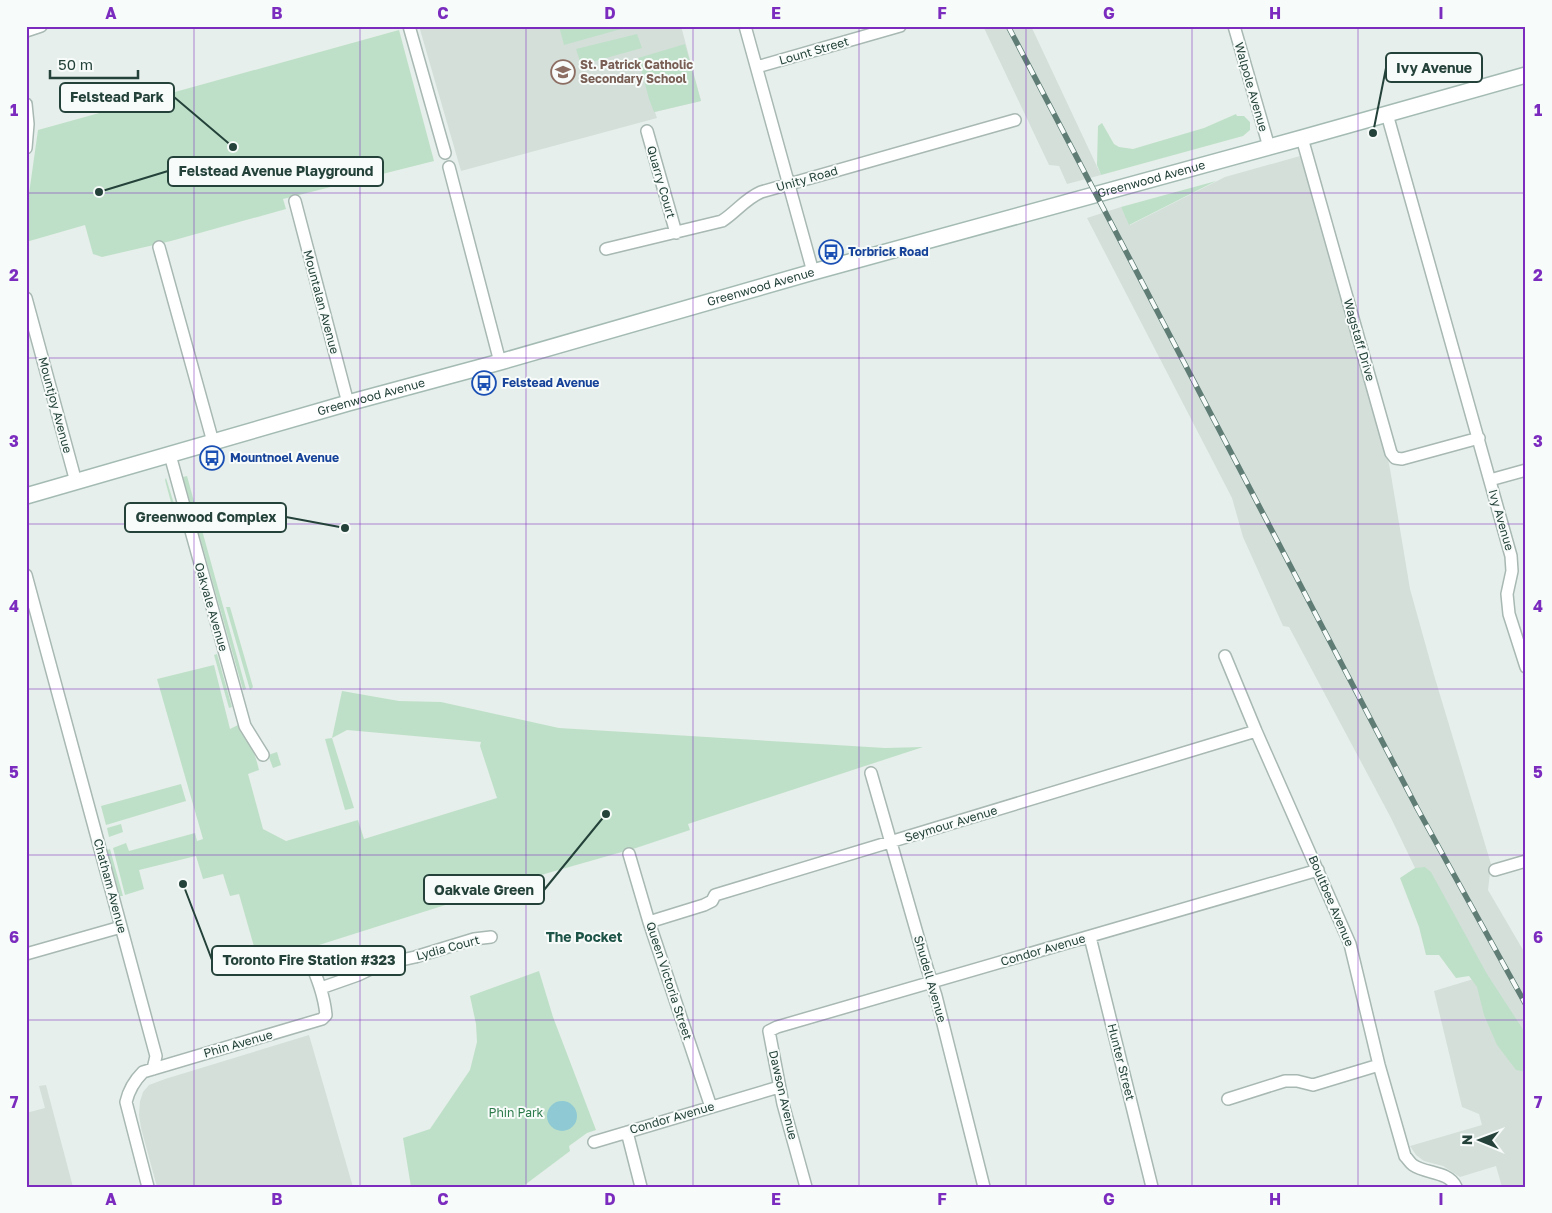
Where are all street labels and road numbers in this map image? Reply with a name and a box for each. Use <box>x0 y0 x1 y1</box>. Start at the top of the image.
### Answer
street label: Lount Street <box>777 33 851 68</box>
street label: Walpole Avenue <box>1232 40 1271 133</box>
street label: Quarry Court <box>644 144 679 220</box>
street label: Greenwood Avenue <box>1096 157 1207 201</box>
street label: Unity Road <box>774 163 839 194</box>
street label: Mountalan Avenue <box>300 248 343 356</box>
street label: Greenwood Avenue <box>705 264 816 309</box>
street label: Wagstaff Drive <box>1341 297 1378 383</box>
street label: Mountjoy Avenue <box>35 355 76 455</box>
street label: Greenwood Avenue <box>315 375 426 419</box>
street label: Ivy Avenue <box>1486 488 1517 552</box>
street label: Oakvale Avenue <box>192 561 231 653</box>
street label: Seymour Avenue <box>903 802 999 845</box>
street label: Chatham Avenue <box>91 837 130 935</box>
street label: Boultbee Avenue <box>1305 853 1357 949</box>
street label: Queen Victoria Street <box>643 920 696 1042</box>
street label: Condor Avenue <box>999 930 1087 969</box>
street label: Lydia Court <box>414 932 481 963</box>
street label: Shudell Avenue <box>911 934 950 1024</box>
street label: Hunter Street <box>1105 1022 1138 1102</box>
street label: Phin Avenue <box>202 1026 274 1061</box>
street label: Dawson Avenue <box>766 1049 801 1141</box>
street label: Condor Avenue <box>628 1098 716 1137</box>

